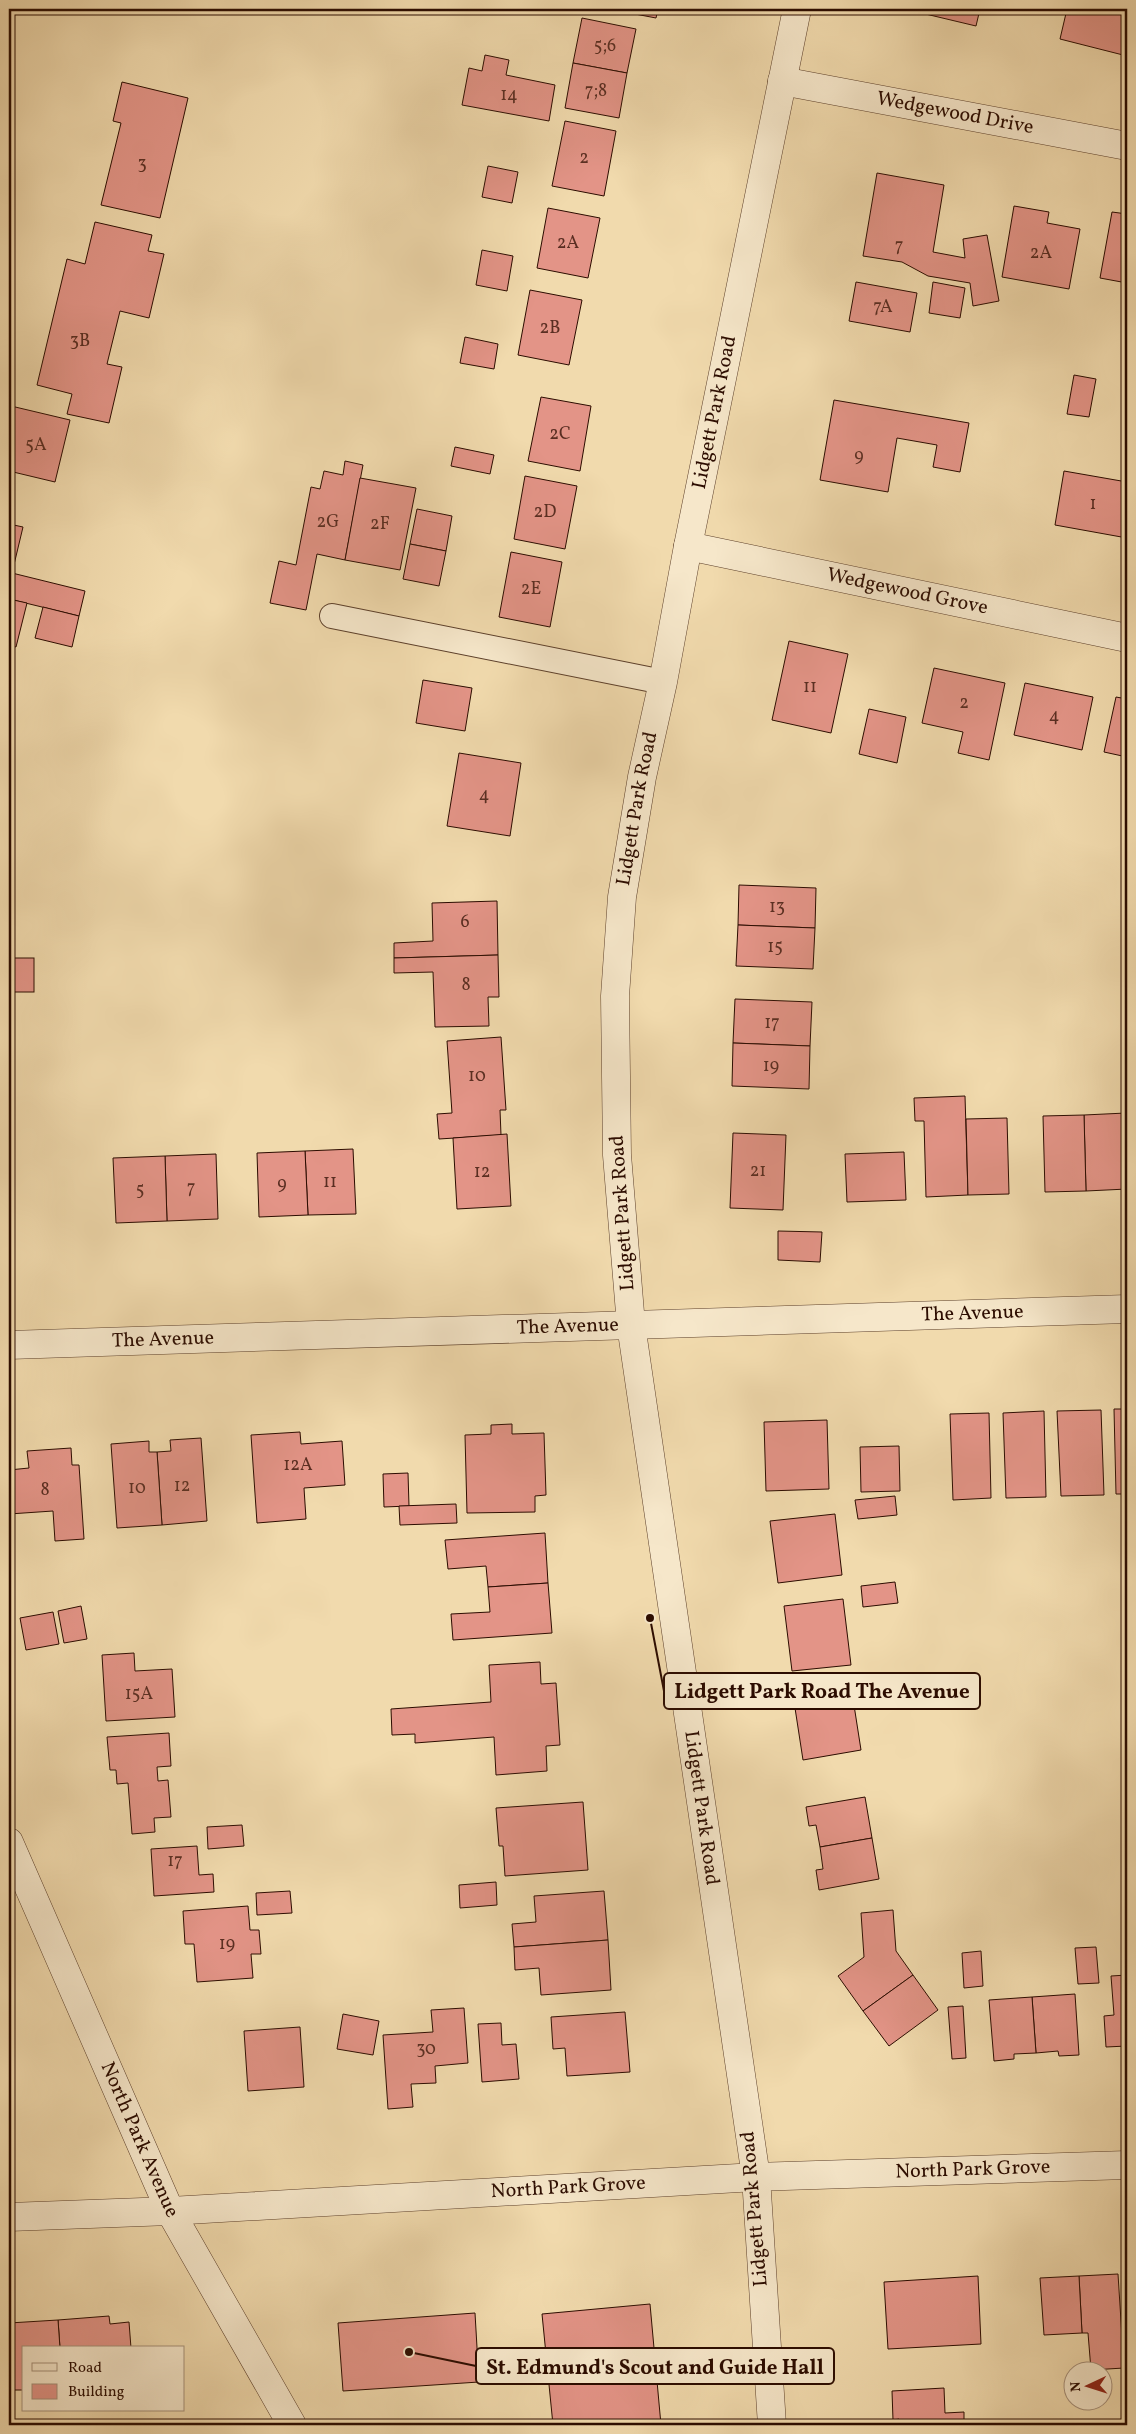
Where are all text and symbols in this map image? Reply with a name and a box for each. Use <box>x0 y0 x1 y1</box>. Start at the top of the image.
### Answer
house number: 5;6 <box>594 34 616 59</box>
house number: 7;8 <box>585 79 607 104</box>
house number: 14 <box>500 83 518 108</box>
street label: Wedgewood Drive <box>874 85 1036 142</box>
house number: 2 <box>579 146 589 171</box>
house number: 3 <box>137 152 147 177</box>
house number: 2A <box>557 231 579 256</box>
house number: 7 <box>895 234 903 259</box>
house number: 2A <box>1030 241 1052 266</box>
house number: 7A <box>873 295 893 320</box>
house number: 2B <box>540 316 560 341</box>
house number: 3B <box>70 329 90 354</box>
street label: Lidgett Park Road <box>686 333 744 492</box>
house number: 2C <box>549 422 571 447</box>
house number: 5A <box>25 433 47 458</box>
house number: 9 <box>854 444 864 469</box>
house number: 1 <box>1090 492 1096 517</box>
house number: 2D <box>534 500 556 525</box>
house number: 2G <box>317 510 339 535</box>
house number: 2F <box>370 512 390 537</box>
street label: Wedgewood Grove <box>824 561 990 622</box>
house number: 2E <box>521 577 541 602</box>
house number: 11 <box>803 675 817 700</box>
house number: 2 <box>959 691 969 716</box>
house number: 4 <box>1049 704 1059 729</box>
street label: Lidgett Park Road <box>610 729 666 888</box>
house number: 4 <box>479 783 489 808</box>
house number: 13 <box>769 895 785 920</box>
house number: 6 <box>460 910 470 935</box>
house number: 15 <box>767 935 783 960</box>
house number: 8 <box>461 973 471 998</box>
house number: 17 <box>764 1011 780 1036</box>
house number: 19 <box>763 1054 779 1079</box>
house number: 10 <box>468 1064 486 1089</box>
street label: Lidgett Park Road <box>604 1134 642 1292</box>
house number: 21 <box>750 1159 766 1184</box>
house number: 12 <box>474 1160 490 1185</box>
house number: 11 <box>323 1170 337 1195</box>
house number: 9 <box>277 1172 287 1197</box>
house number: 7 <box>187 1176 195 1201</box>
house number: 5 <box>136 1178 144 1203</box>
street label: The Avenue <box>921 1298 1024 1330</box>
street label: The Avenue <box>516 1311 619 1343</box>
street label: The Avenue <box>111 1324 214 1356</box>
house number: 12A <box>283 1453 313 1478</box>
house number: 12 <box>174 1474 190 1499</box>
house number: 10 <box>128 1476 146 1501</box>
house number: 8 <box>40 1478 50 1503</box>
callout: Lidgett Park Road The Avenue <box>664 1673 980 1709</box>
text: Lidgett Park Road The Avenue <box>674 1678 970 1707</box>
house number: 15A <box>125 1682 153 1707</box>
street label: Lidgett Park Road <box>676 1729 726 1887</box>
house number: 17 <box>167 1849 183 1874</box>
house number: 19 <box>219 1932 235 1957</box>
house number: 30 <box>416 2037 436 2062</box>
street label: North Park Avenue <box>93 2058 185 2223</box>
street label: Lidgett Park Road <box>734 2130 776 2288</box>
street label: North Park Grove <box>895 2153 1051 2186</box>
street label: North Park Grove <box>490 2169 646 2206</box>
legend <box>22 2346 185 2412</box>
callout: St. Edmund's Scout and Guide Hall <box>476 2348 834 2384</box>
text: St. Edmund's Scout and Guide Hall <box>486 2354 824 2383</box>
text: Road <box>68 2358 102 2379</box>
north arrow <box>1064 2362 1114 2412</box>
text: N <box>1067 2381 1086 2393</box>
text: Building <box>68 2382 125 2403</box>

